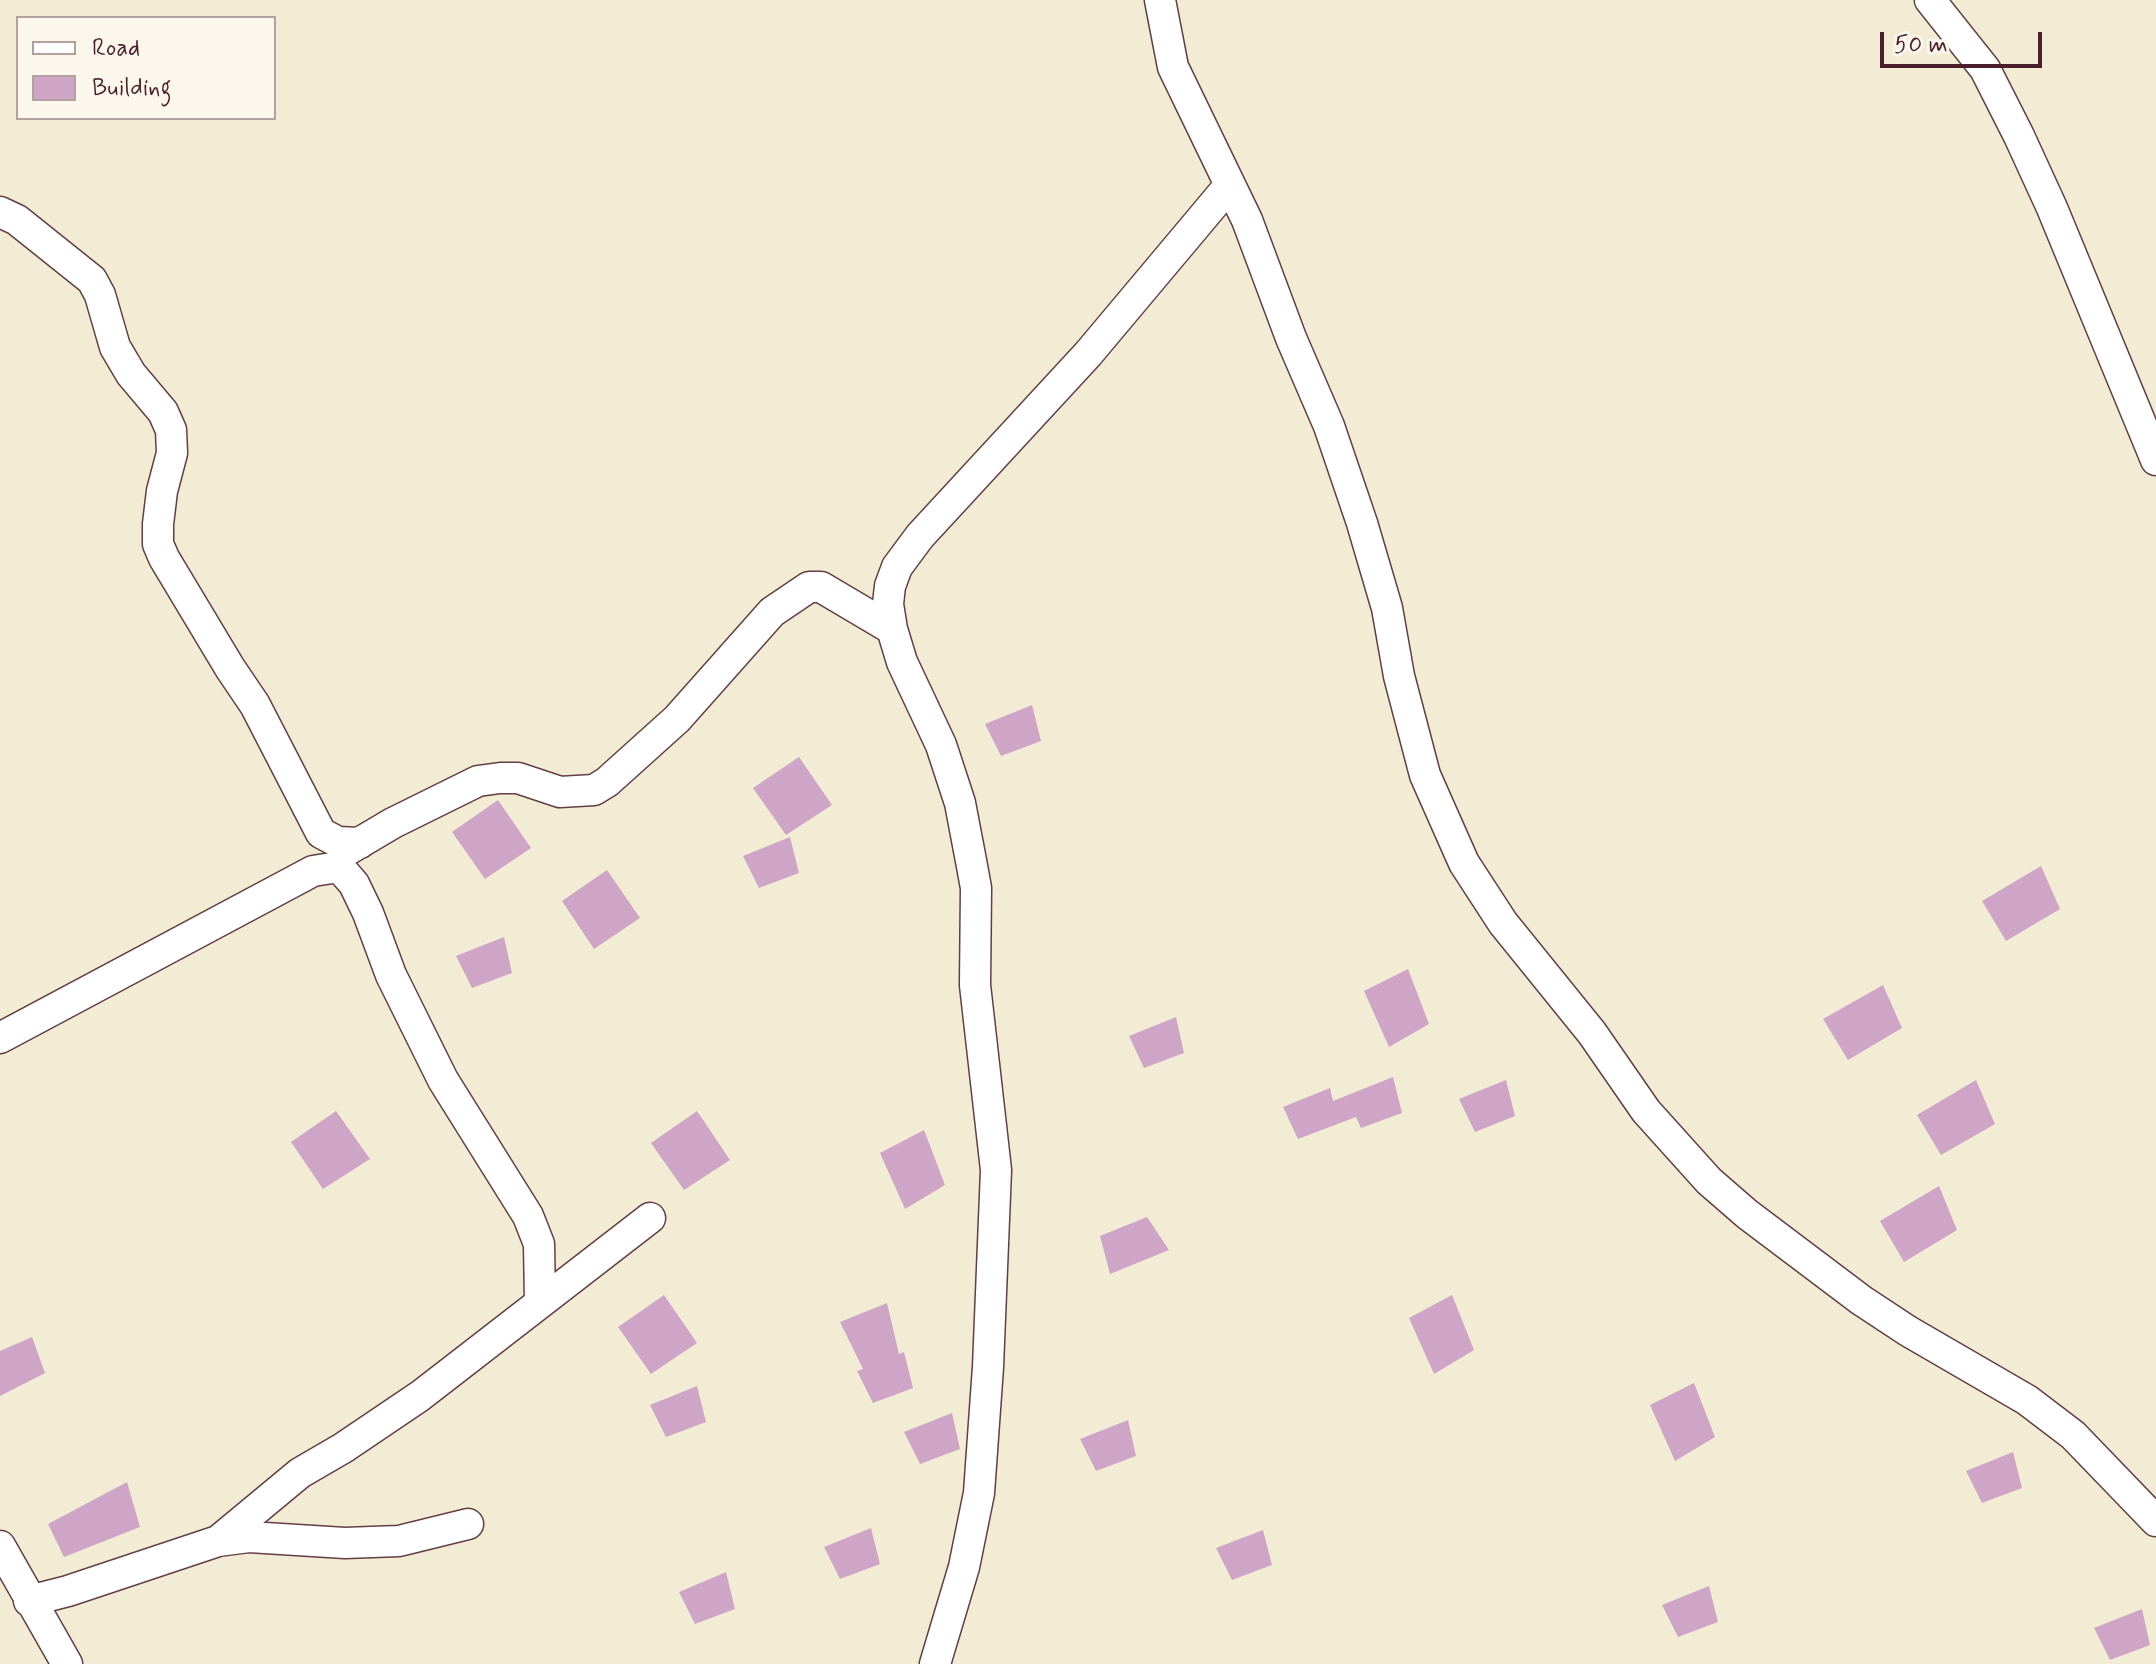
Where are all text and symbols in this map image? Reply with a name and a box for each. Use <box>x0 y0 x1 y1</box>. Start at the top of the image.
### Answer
legend <box>16 16 276 120</box>
scale bar <box>1884 16 2046 66</box>
text: 50 m <box>1894 30 1948 61</box>
text: Road <box>92 33 140 64</box>
text: Building <box>92 73 172 104</box>

